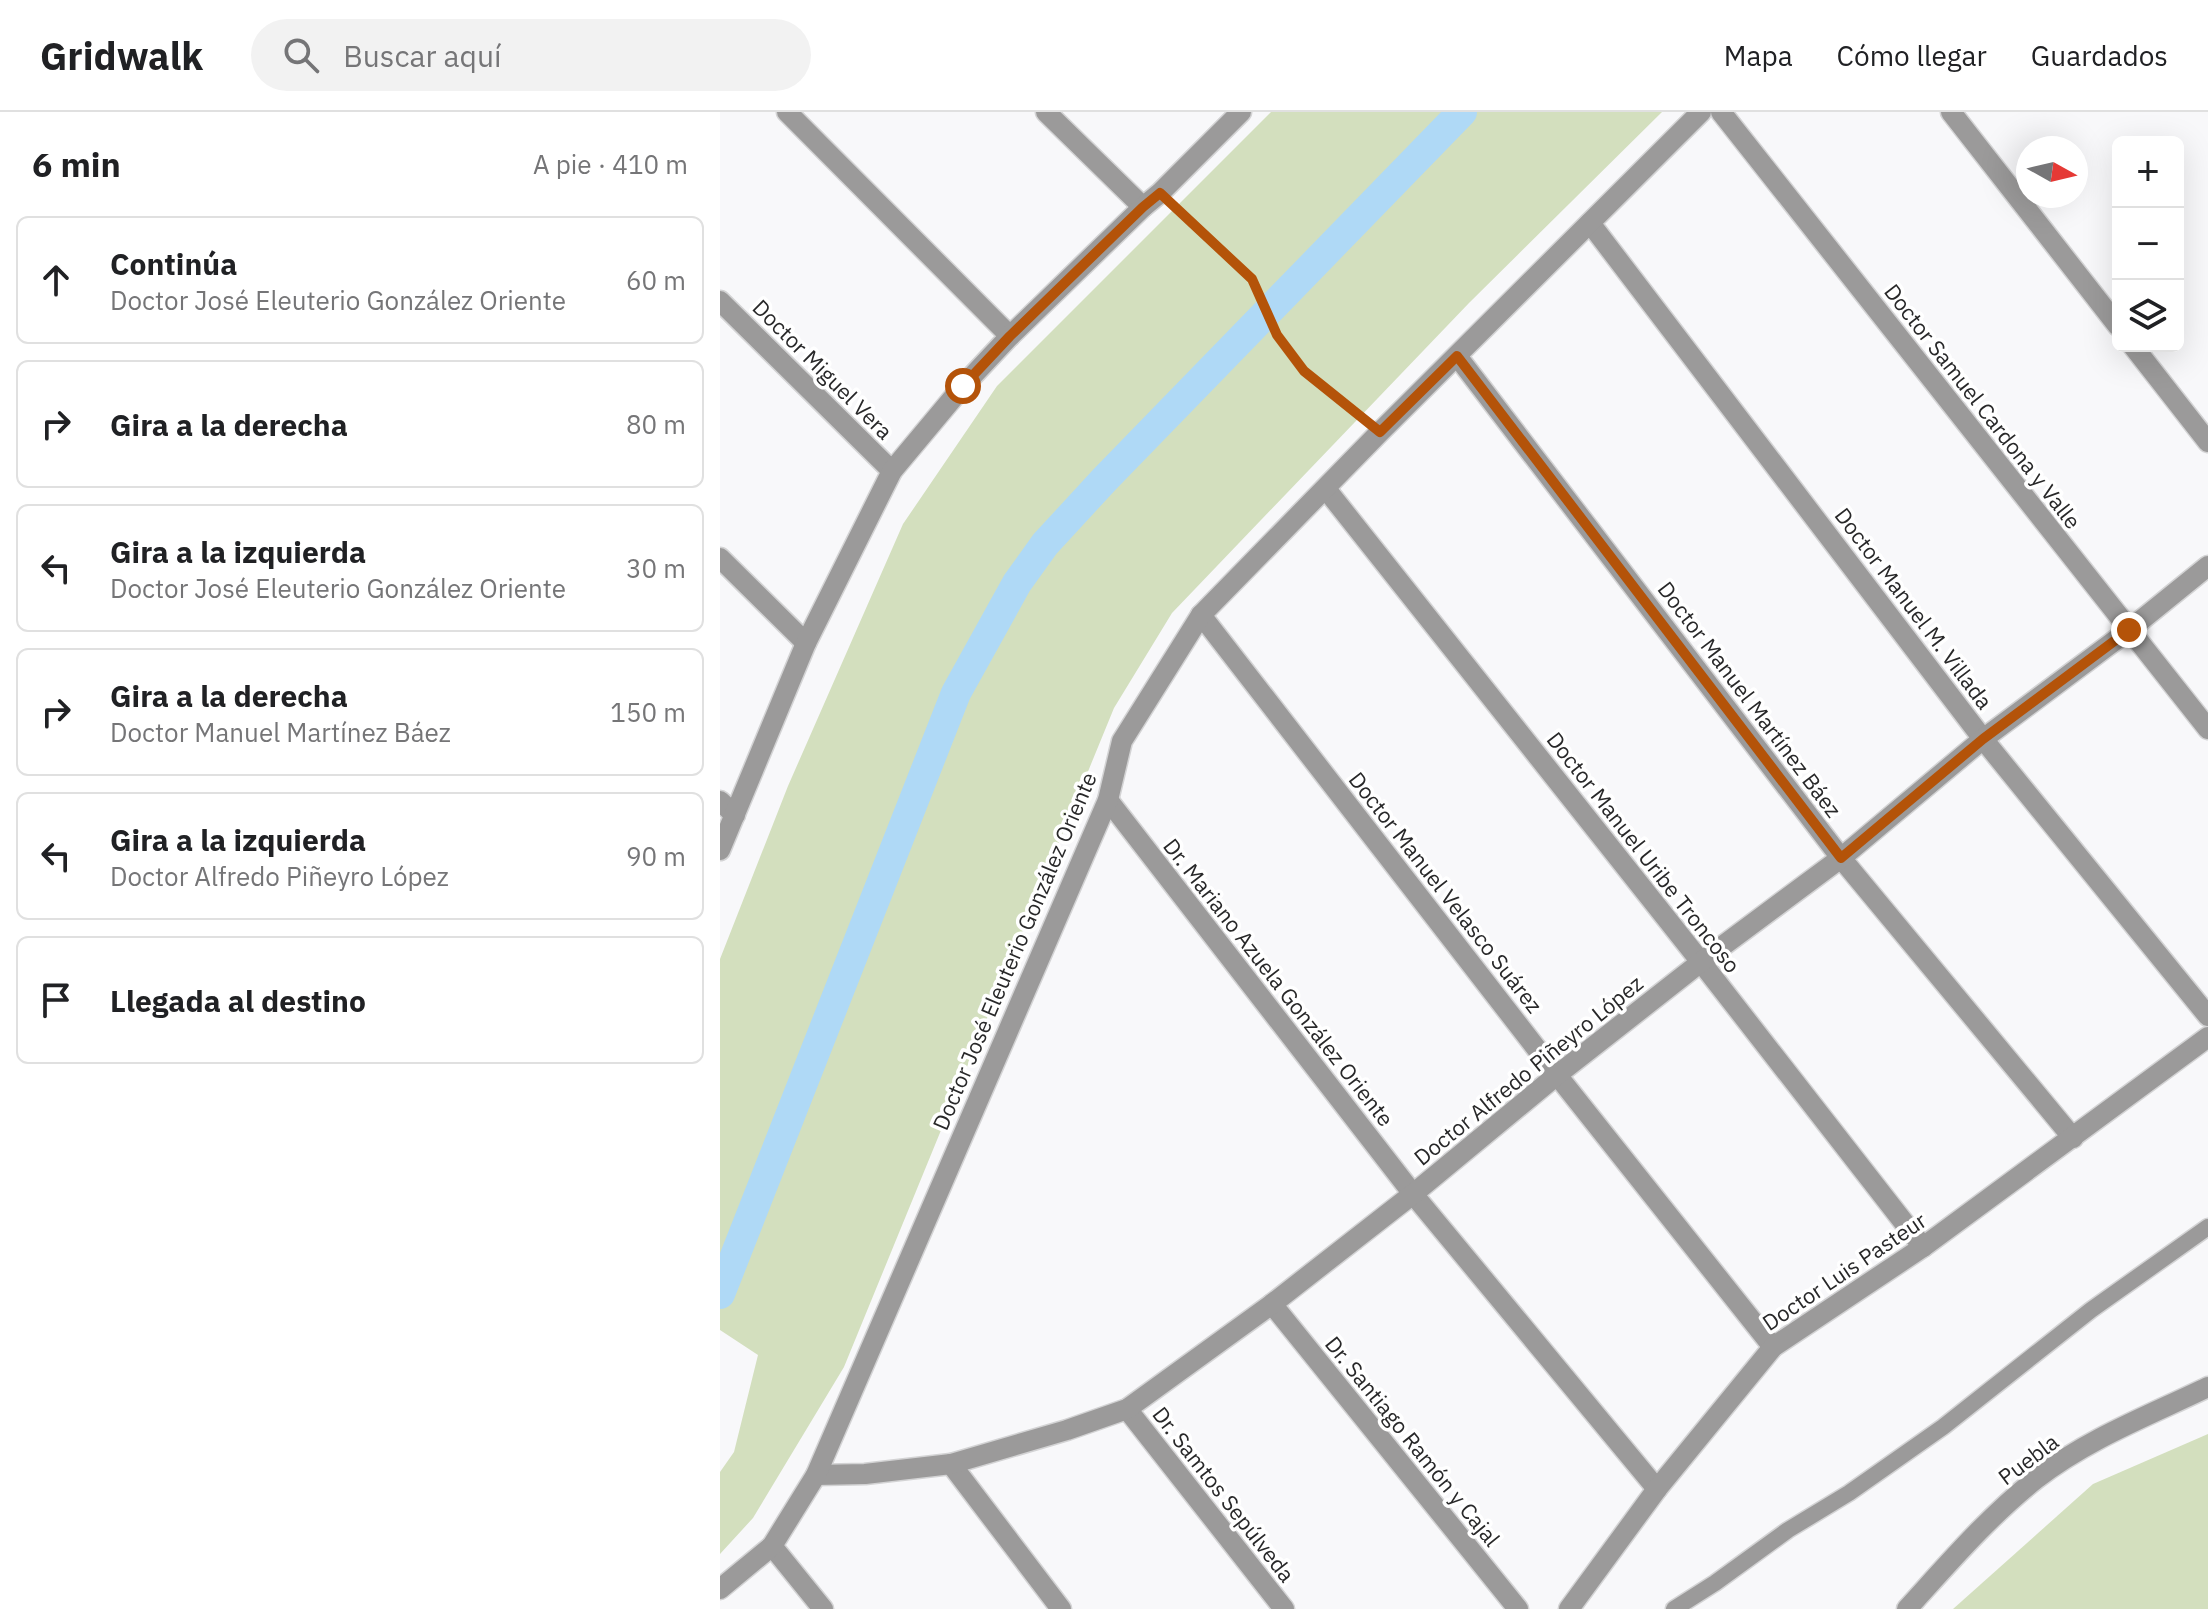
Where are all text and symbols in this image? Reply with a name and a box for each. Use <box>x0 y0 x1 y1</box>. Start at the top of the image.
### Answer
search box <box>251 19 811 91</box>
text: Gridwalk <box>40 31 203 80</box>
icon: search <box>279 33 323 77</box>
text: Buscar aquí <box>343 36 502 75</box>
text: Mapa <box>1724 37 1793 74</box>
text: Cómo llegar <box>1837 37 1987 74</box>
text: Guardados <box>2031 37 2168 74</box>
north arrow <box>2016 136 2088 208</box>
map controls <box>2112 136 2184 352</box>
button: + <box>2112 136 2184 208</box>
text: 6 min <box>32 142 121 186</box>
text: A pie · 410 m <box>533 147 688 181</box>
button: − <box>2112 208 2184 280</box>
text: Continúa <box>110 244 237 283</box>
icon: ahead <box>34 258 78 302</box>
text: 60 m <box>626 263 686 297</box>
street label: Doctor Samuel Cardona y Valle <box>1878 278 2088 534</box>
button: layers <box>2112 280 2184 352</box>
text: Doctor José Eleuterio González Oriente <box>110 283 566 317</box>
street label: Doctor Miguel Vera <box>747 293 899 445</box>
route start <box>945 368 981 404</box>
icon: right <box>34 402 78 446</box>
text: Gira a la derecha <box>110 405 348 444</box>
text: 80 m <box>626 407 686 441</box>
street label: Doctor Manuel M. Villada <box>1829 501 2000 715</box>
text: Gira a la izquierda <box>110 532 366 571</box>
icon: left <box>34 546 78 590</box>
text: 30 m <box>626 551 686 585</box>
text: Doctor José Eleuterio González Oriente <box>110 571 566 605</box>
street label: Doctor Manuel Martínez Báez <box>1652 575 1848 823</box>
route end <box>2111 612 2147 648</box>
text: Gira a la derecha <box>110 676 348 715</box>
icon: right <box>34 690 78 734</box>
text: 150 m <box>610 695 686 729</box>
text: Doctor Manuel Martínez Báez <box>110 715 451 749</box>
street label: Doctor Manuel Uribe Troncoso <box>1541 725 1747 979</box>
street label: Doctor Manuel Velasco Suárez <box>1343 766 1549 1018</box>
street label: Doctor José Eleuterio González Oriente <box>925 768 1103 1134</box>
text: Gira a la izquierda <box>110 820 366 859</box>
street label: Dr. Mariano Azuela González Oriente <box>1157 832 1401 1132</box>
icon: left <box>34 834 78 878</box>
text: 90 m <box>626 839 686 873</box>
text: Doctor Alfredo Piñeyro López <box>110 859 449 893</box>
street label: Doctor Alfredo Piñeyro López <box>1407 969 1649 1171</box>
icon: arrive <box>34 978 78 1022</box>
text: Llegada al destino <box>110 981 366 1020</box>
street label: Doctor Luis Pasteur <box>1756 1205 1932 1337</box>
street label: Dr. Santiago Ramón y Cajal <box>1319 1330 1507 1552</box>
street label: Dr. Samtos Sepúlveda <box>1146 1400 1302 1588</box>
street label: Puebla <box>1992 1427 2064 1491</box>

